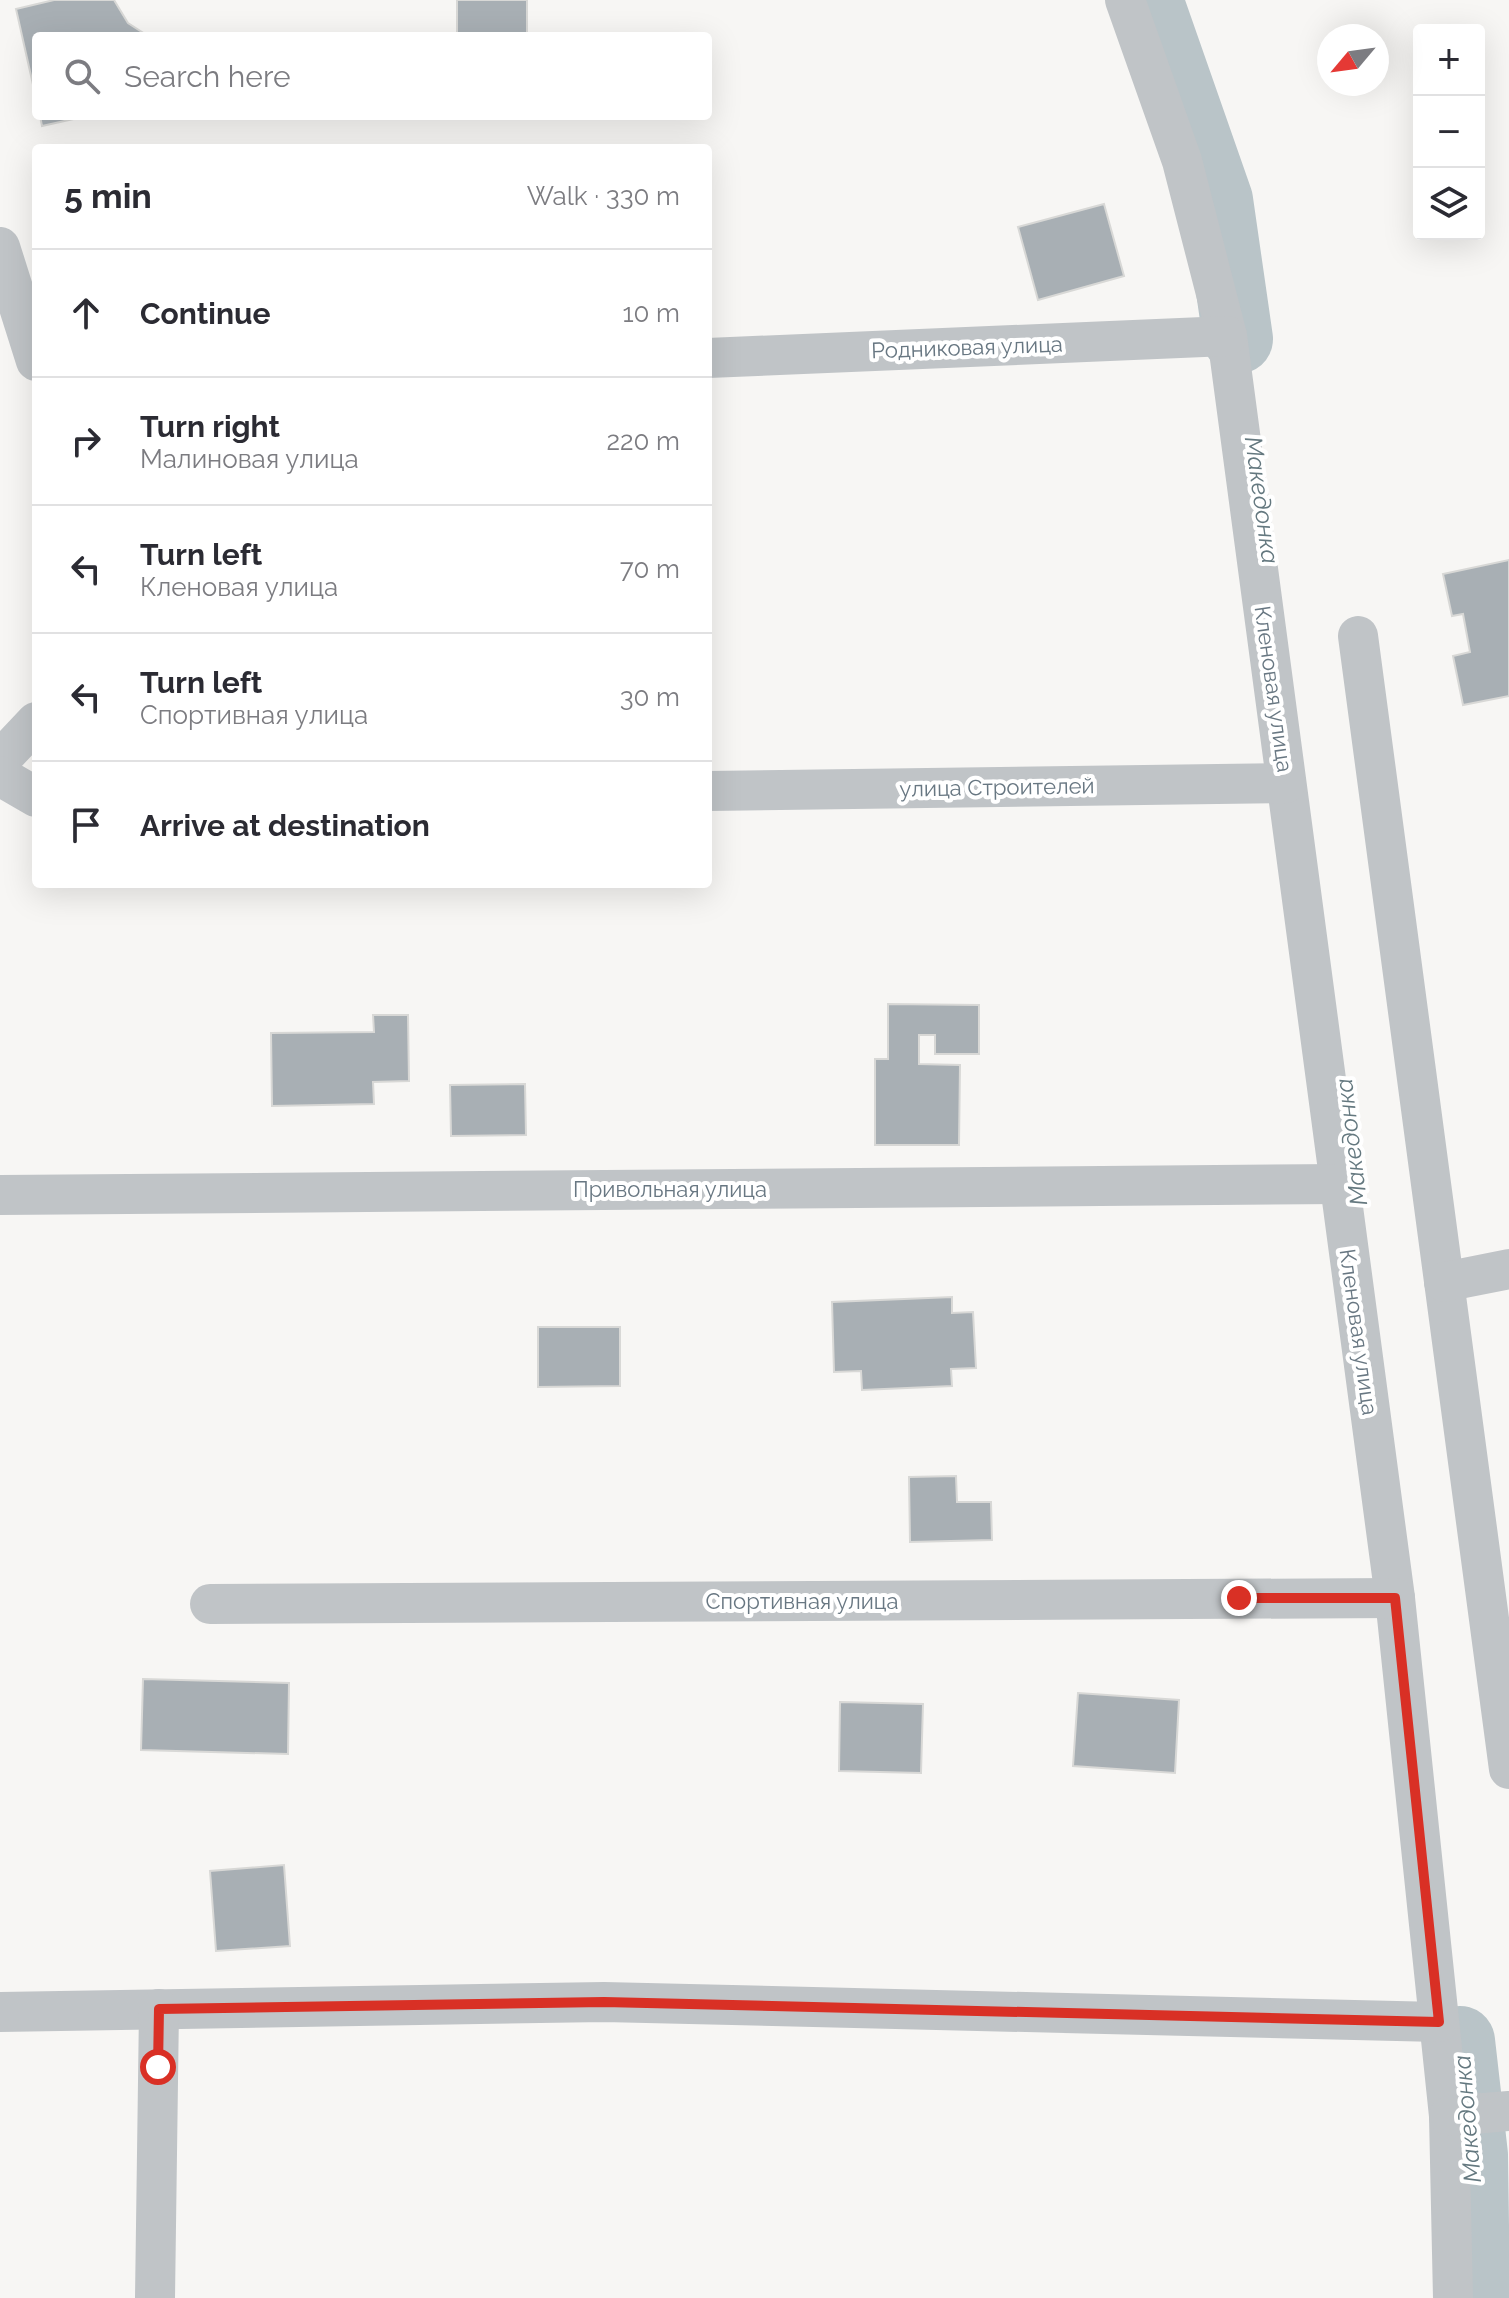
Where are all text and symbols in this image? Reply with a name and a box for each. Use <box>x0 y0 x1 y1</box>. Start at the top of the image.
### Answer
north arrow <box>1317 24 1389 96</box>
map controls <box>1413 24 1485 240</box>
button: + <box>1413 24 1485 96</box>
search box <box>32 32 712 120</box>
icon: search <box>60 54 104 98</box>
text: Search here <box>124 59 291 94</box>
button: − <box>1413 96 1485 168</box>
button: layers <box>1413 168 1485 240</box>
text: 5 min <box>64 176 152 216</box>
text: Walk · 330 m <box>527 181 680 211</box>
icon: ahead <box>64 291 108 335</box>
text: Continue <box>140 296 271 331</box>
text: 10 m <box>622 298 680 328</box>
street label: Родниковая улица <box>871 331 1063 363</box>
text: Turn right <box>140 409 280 444</box>
icon: right <box>64 419 108 463</box>
text: 220 m <box>606 426 680 456</box>
water label: Македонка <box>1239 435 1285 565</box>
text: Малиновая улица <box>140 444 359 474</box>
text: Turn left <box>140 537 262 572</box>
icon: left <box>64 547 108 591</box>
text: 70 m <box>620 554 680 584</box>
text: Кленовая улица <box>140 572 338 602</box>
street label: Кленовая улица <box>1249 604 1299 774</box>
text: Turn left <box>140 665 262 700</box>
icon: left <box>64 675 108 719</box>
text: 30 m <box>620 682 680 712</box>
text: Спортивная улица <box>140 700 368 730</box>
street label: улица Строителей <box>899 772 1095 802</box>
icon: arrive <box>64 803 108 847</box>
text: Arrive at destination <box>140 808 430 843</box>
water label: Македонка <box>1329 1077 1373 1207</box>
street label: Привольная улица <box>573 1176 767 1202</box>
street label: Кленовая улица <box>1334 1247 1384 1417</box>
route end <box>1221 1580 1257 1616</box>
street label: Спортивная улица <box>705 1588 899 1614</box>
route start <box>140 2049 176 2085</box>
water label: Македонка <box>1447 2054 1487 2184</box>

